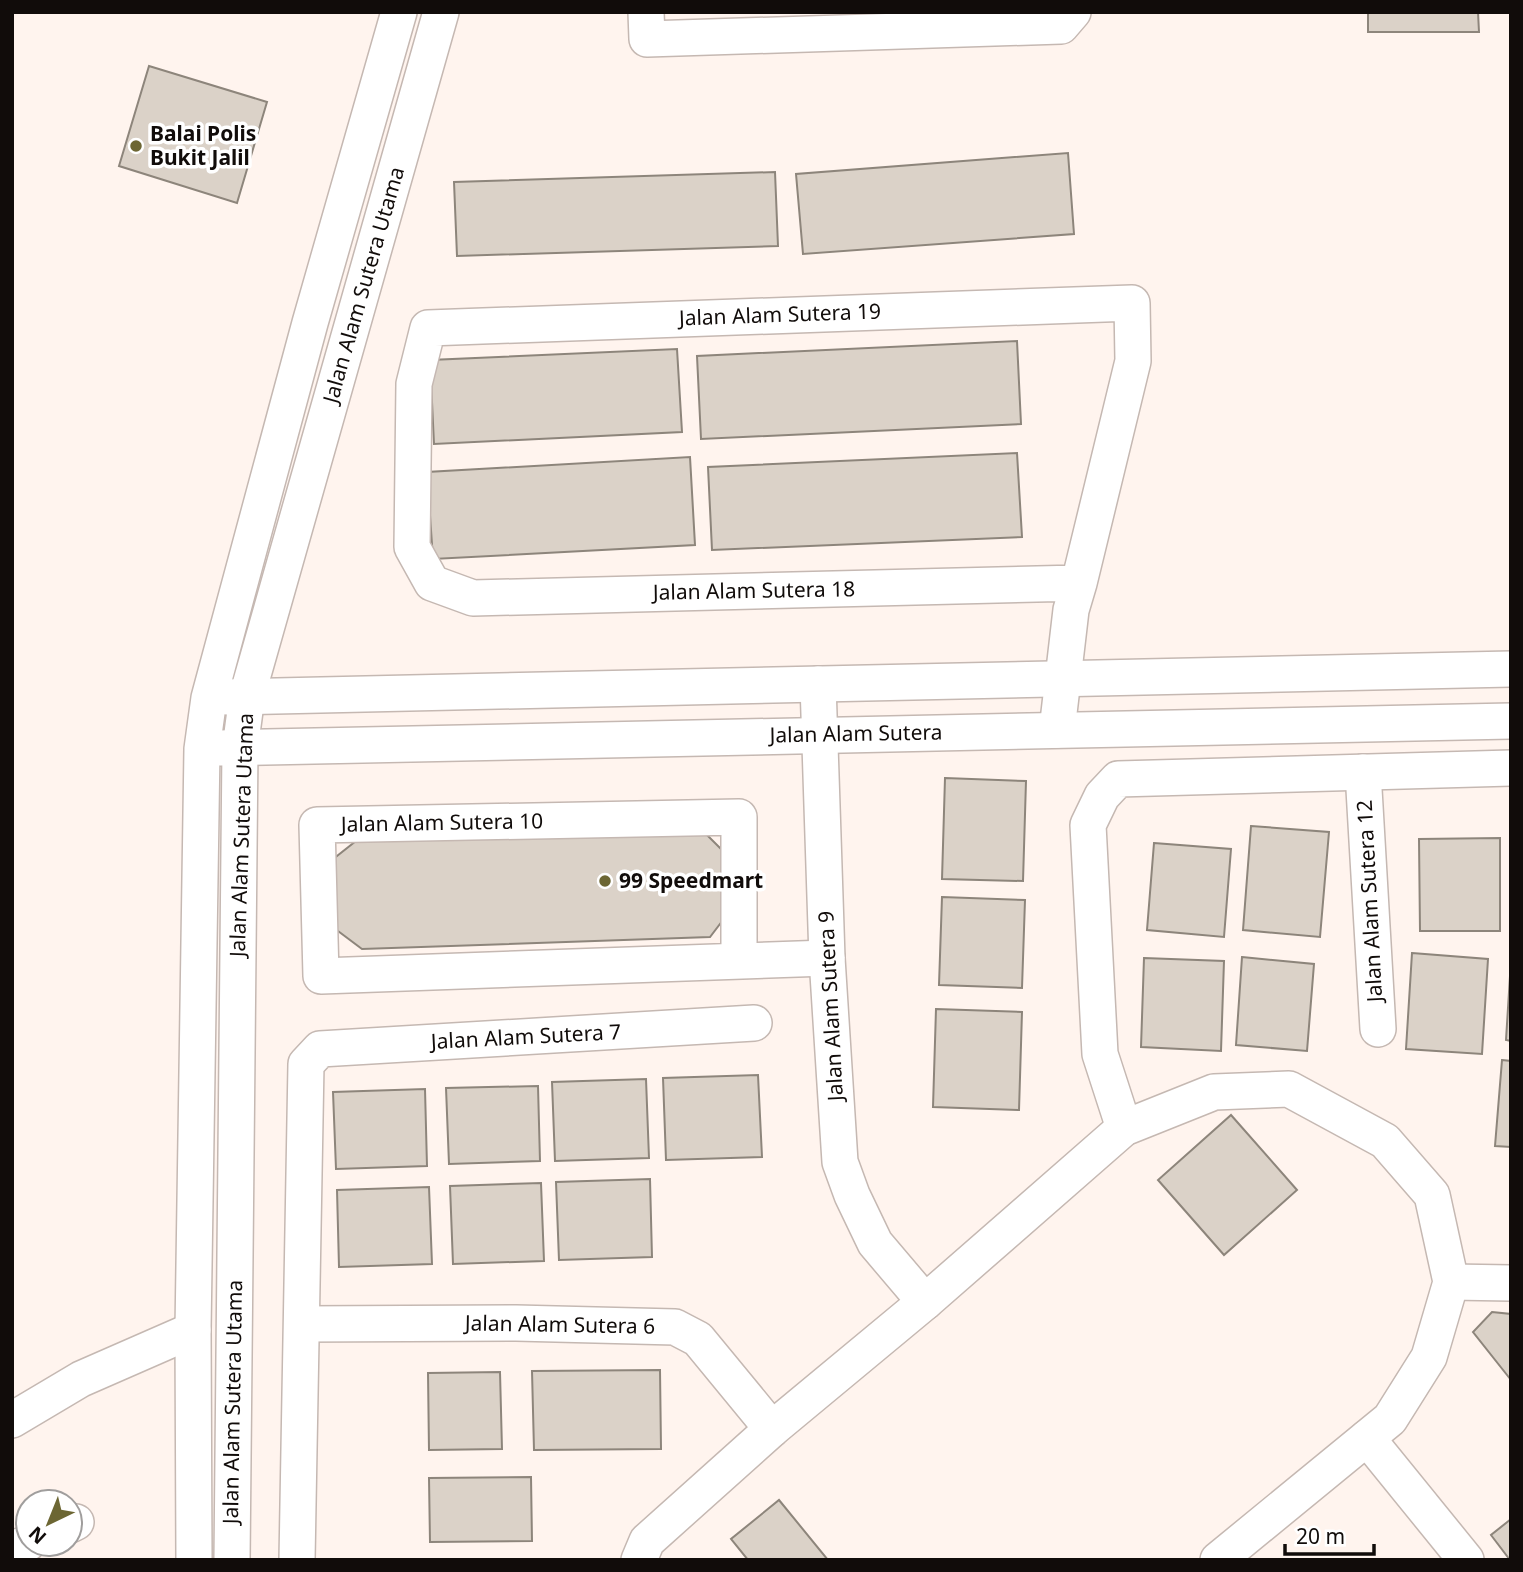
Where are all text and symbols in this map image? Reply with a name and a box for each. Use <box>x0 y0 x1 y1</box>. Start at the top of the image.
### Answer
place label: Balai Polis Bukit Jalil <box>150 119 256 171</box>
marker: Balai Polis Bukit Jalil <box>128 138 144 154</box>
street label: Jalan Alam Sutera Utama <box>315 163 410 408</box>
street label: Jalan Alam Sutera 19 <box>676 296 882 332</box>
street label: Jalan Alam Sutera 18 <box>651 574 855 606</box>
street label: Jalan Alam Sutera Utama <box>223 712 259 960</box>
street label: Jalan Alam Sutera <box>767 717 943 749</box>
street label: Jalan Alam Sutera 12 <box>1350 799 1388 1005</box>
street label: Jalan Alam Sutera 10 <box>339 806 543 838</box>
place label: 99 Speedmart <box>619 866 763 894</box>
marker: 99 Speedmart <box>597 873 613 889</box>
street label: Jalan Alam Sutera 9 <box>811 910 849 1104</box>
street label: Jalan Alam Sutera 7 <box>428 1017 622 1055</box>
street label: Jalan Alam Sutera Utama <box>216 1280 248 1526</box>
street label: Jalan Alam Sutera 6 <box>463 1308 655 1340</box>
north arrow <box>14 1488 84 1558</box>
scale bar <box>1285 1512 1374 1556</box>
text: N <box>23 1521 52 1550</box>
text: 20 m <box>1296 1522 1345 1550</box>

